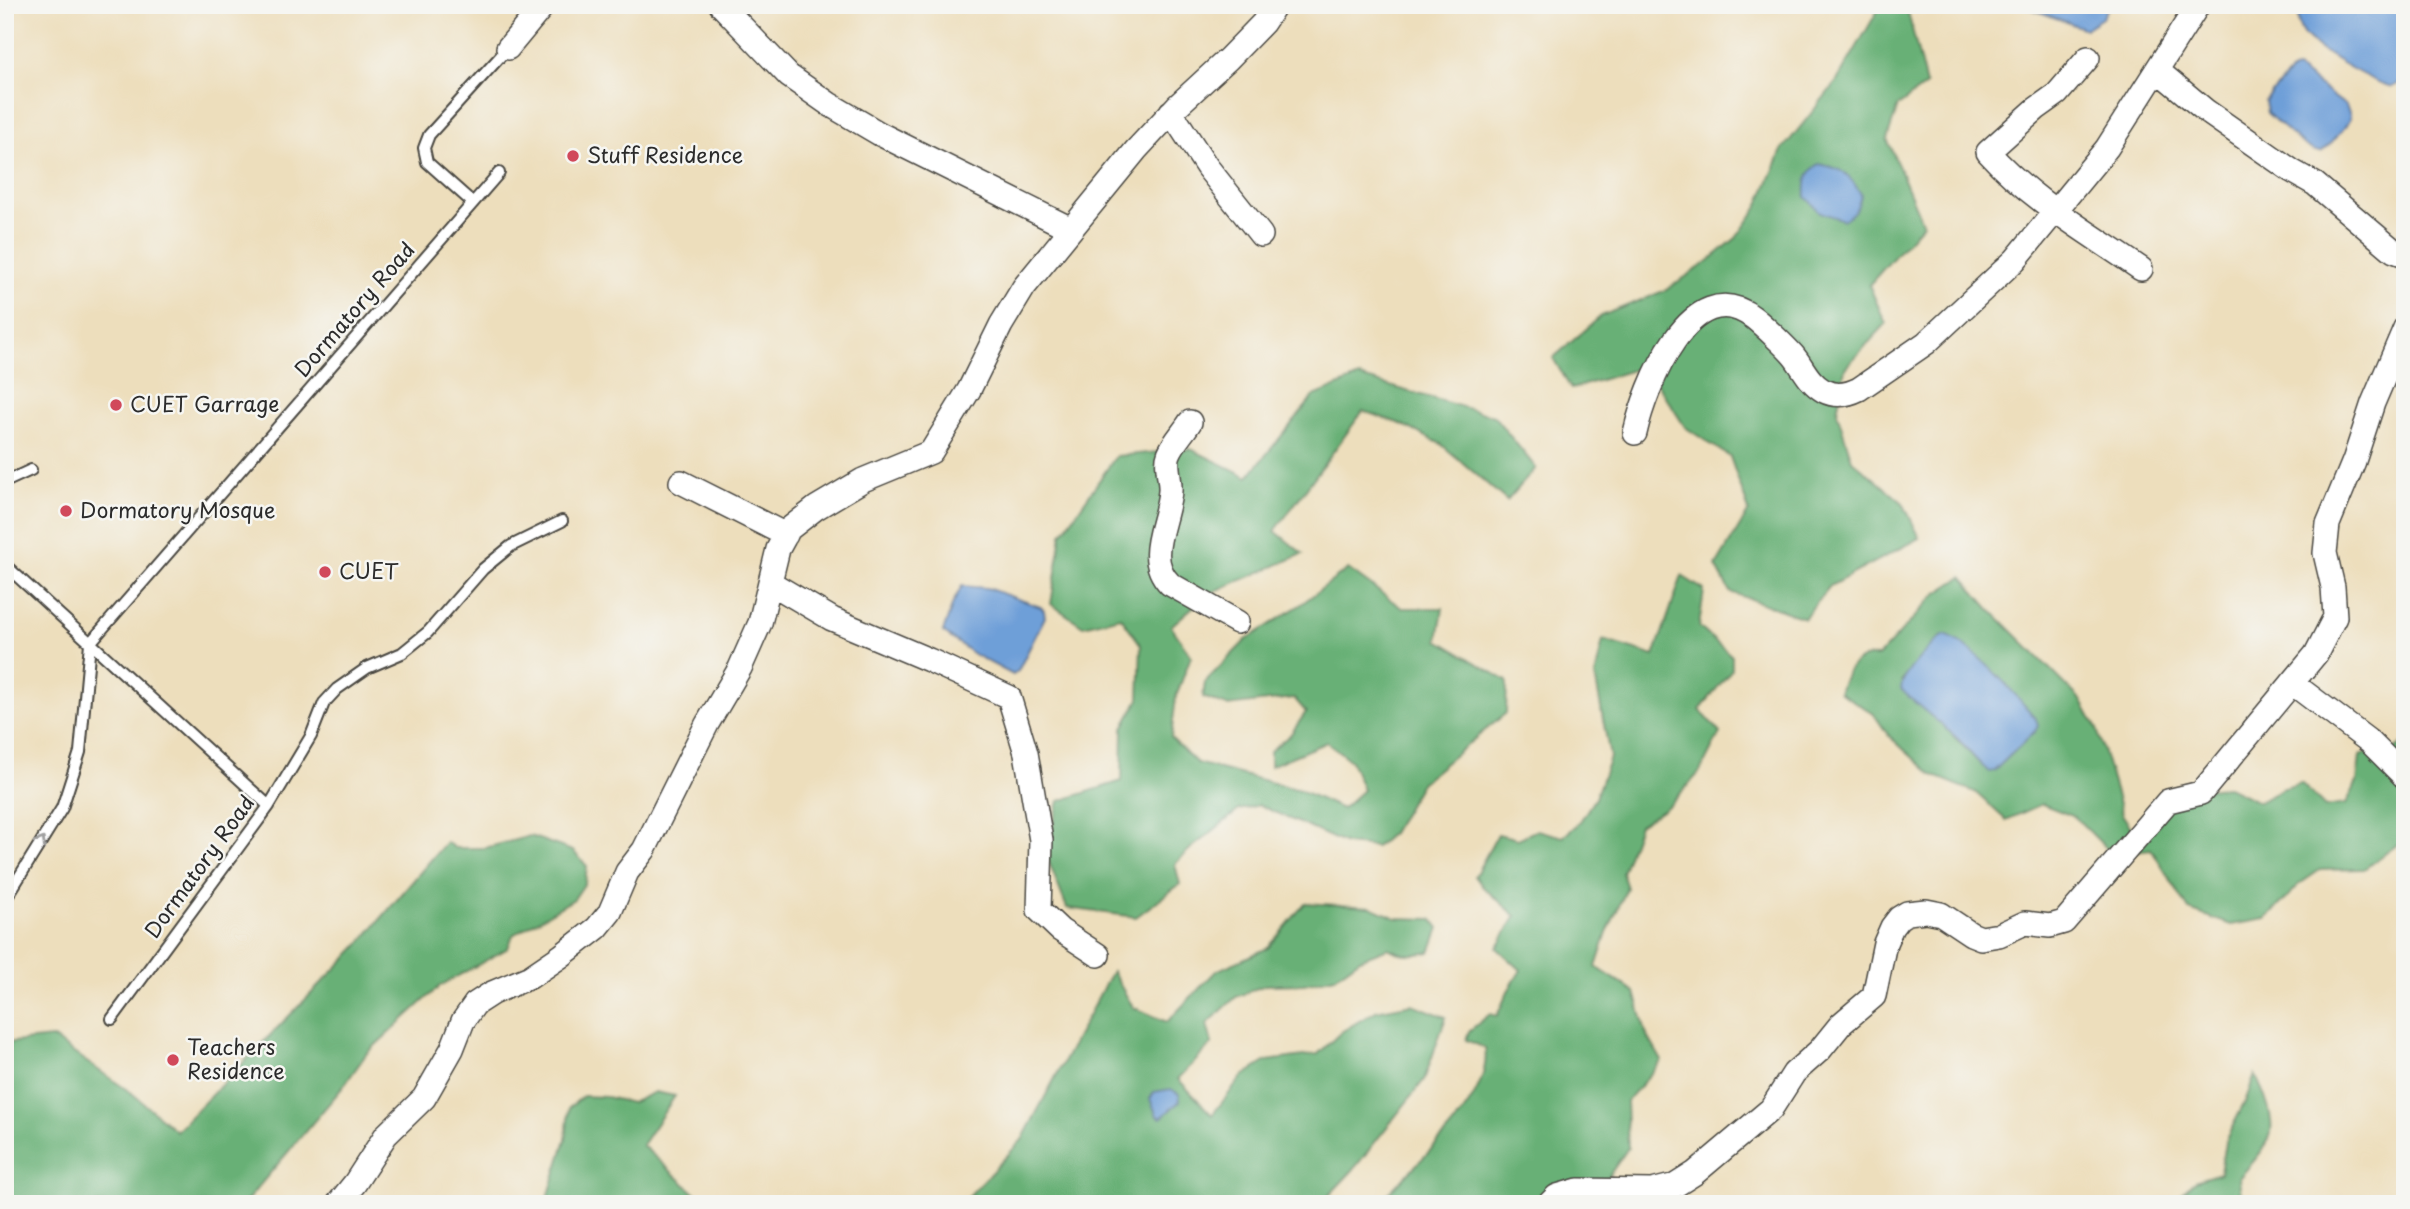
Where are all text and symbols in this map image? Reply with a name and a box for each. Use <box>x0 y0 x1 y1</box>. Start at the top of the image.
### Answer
place label: Stuff Residence <box>587 138 743 170</box>
marker: Stuff Residence <box>565 148 581 164</box>
street label: Dormatory Road <box>286 234 421 383</box>
place label: CUET Garrage <box>130 387 279 419</box>
marker: CUET Garrage <box>108 397 124 413</box>
place label: Dormatory Mosque <box>80 493 275 525</box>
marker: Dormatory Mosque <box>58 503 74 519</box>
place label: CUET <box>339 554 399 586</box>
marker: CUET <box>317 564 333 580</box>
street label: Dormatory Road <box>135 788 261 944</box>
one-way arrow <box>33 837 46 850</box>
place label: Teachers Residence <box>187 1030 285 1086</box>
marker: Teachers Residence <box>165 1052 181 1068</box>

